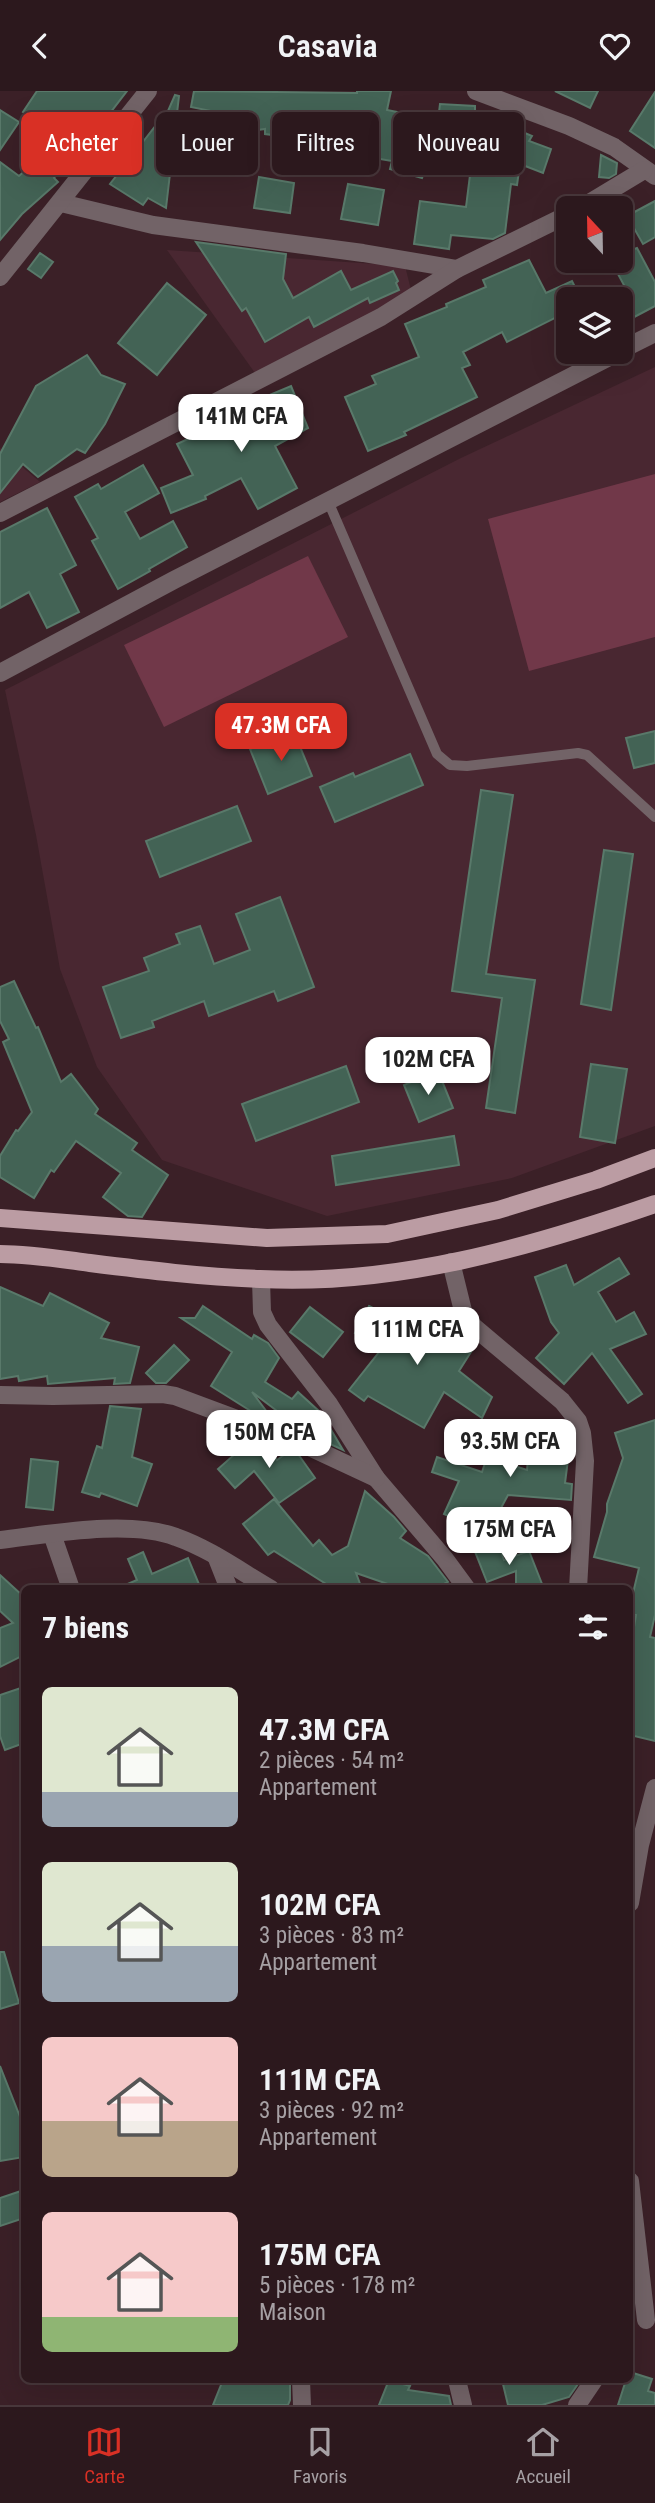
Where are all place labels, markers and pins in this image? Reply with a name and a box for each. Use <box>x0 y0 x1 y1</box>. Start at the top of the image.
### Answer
pin: 141M CFA <box>169 395 313 454</box>
pin: 47.3M CFA <box>201 703 361 763</box>
pin: 102M CFA <box>356 1037 500 1097</box>
pin: 111M CFA <box>345 1307 489 1367</box>
pin: 150M CFA <box>197 1411 341 1470</box>
pin: 93.5M CFA <box>430 1419 590 1479</box>
pin: 175M CFA <box>437 1507 581 1567</box>

